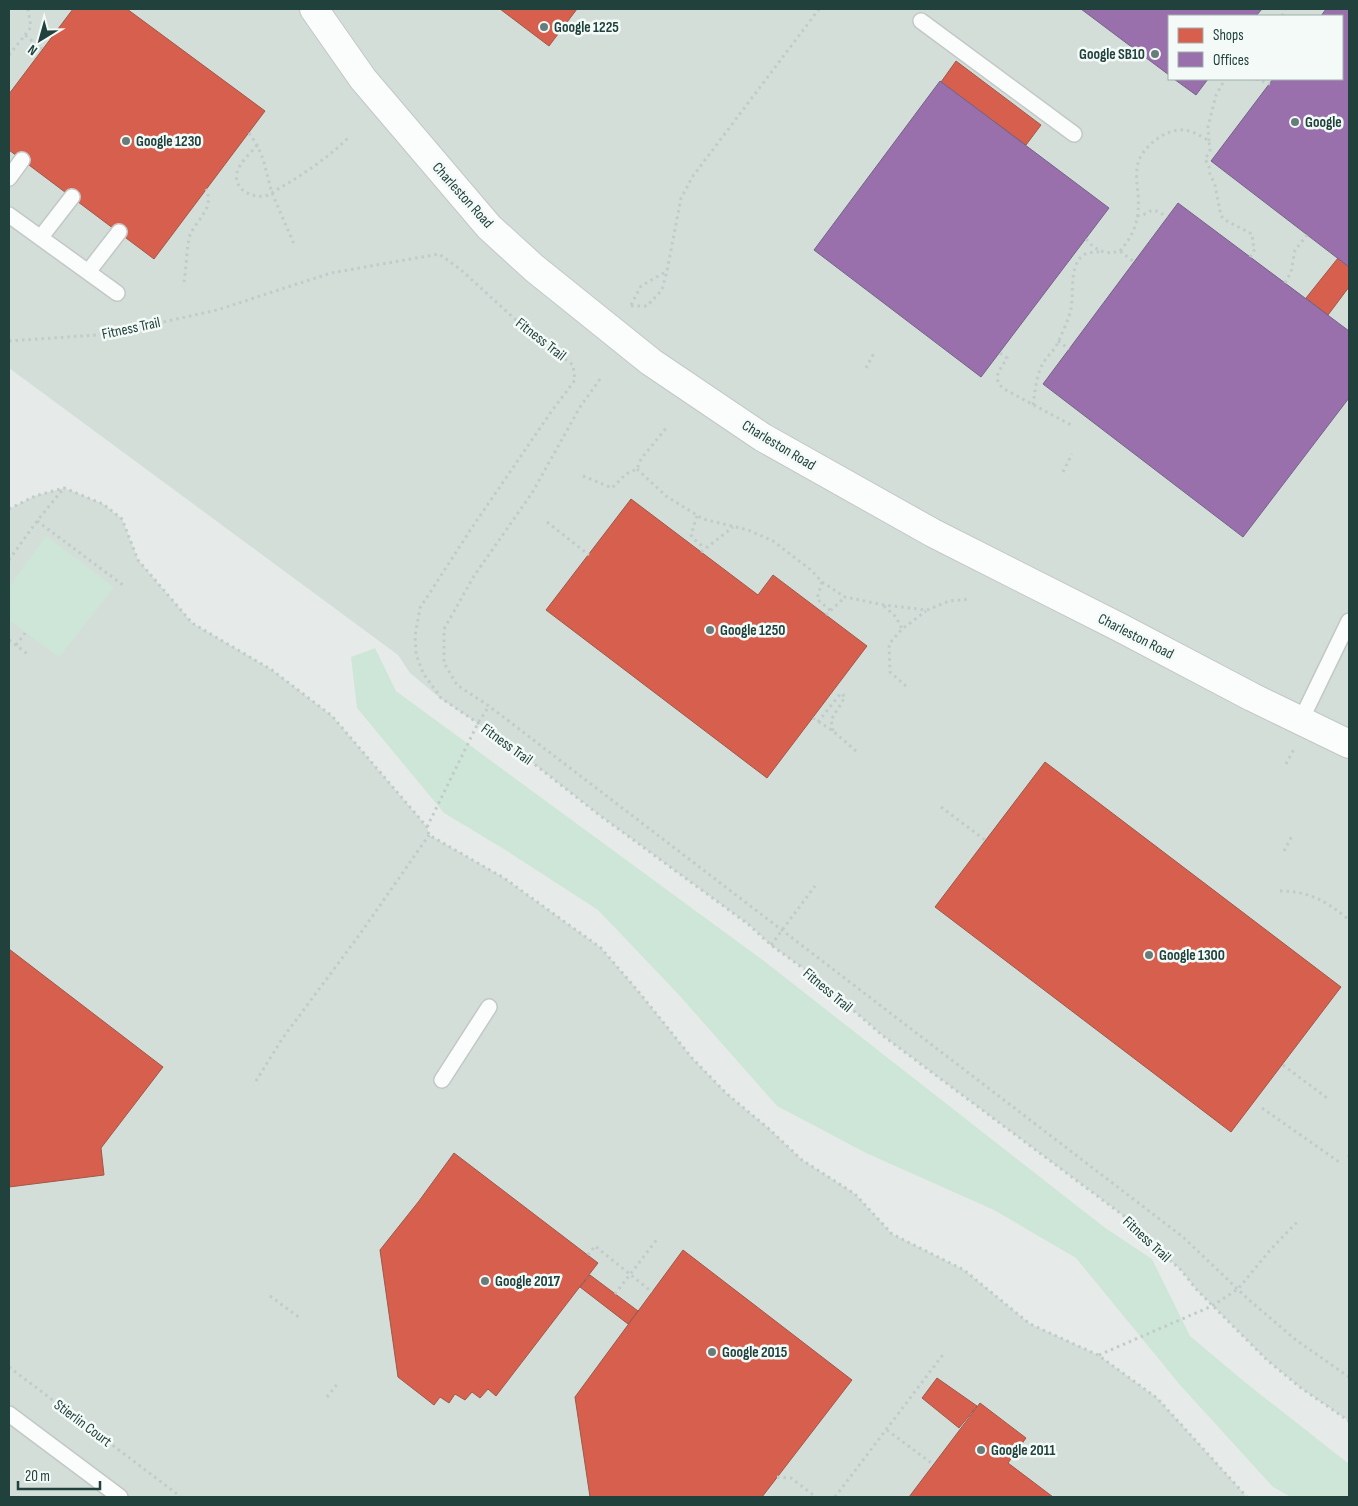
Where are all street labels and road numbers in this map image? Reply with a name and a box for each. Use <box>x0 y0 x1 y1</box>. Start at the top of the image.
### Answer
street label: Charleston Road <box>428 158 497 232</box>
street label: Fitness Trail <box>100 313 162 344</box>
street label: Fitness Trail <box>512 314 570 365</box>
street label: Charleston Road <box>739 416 819 475</box>
street label: Charleston Road <box>1095 609 1177 664</box>
street label: Fitness Trail <box>477 719 536 769</box>
street label: Fitness Trail <box>799 964 856 1017</box>
street label: Fitness Trail <box>1119 1212 1175 1266</box>
street label: Stierlin Court <box>50 1395 116 1452</box>

